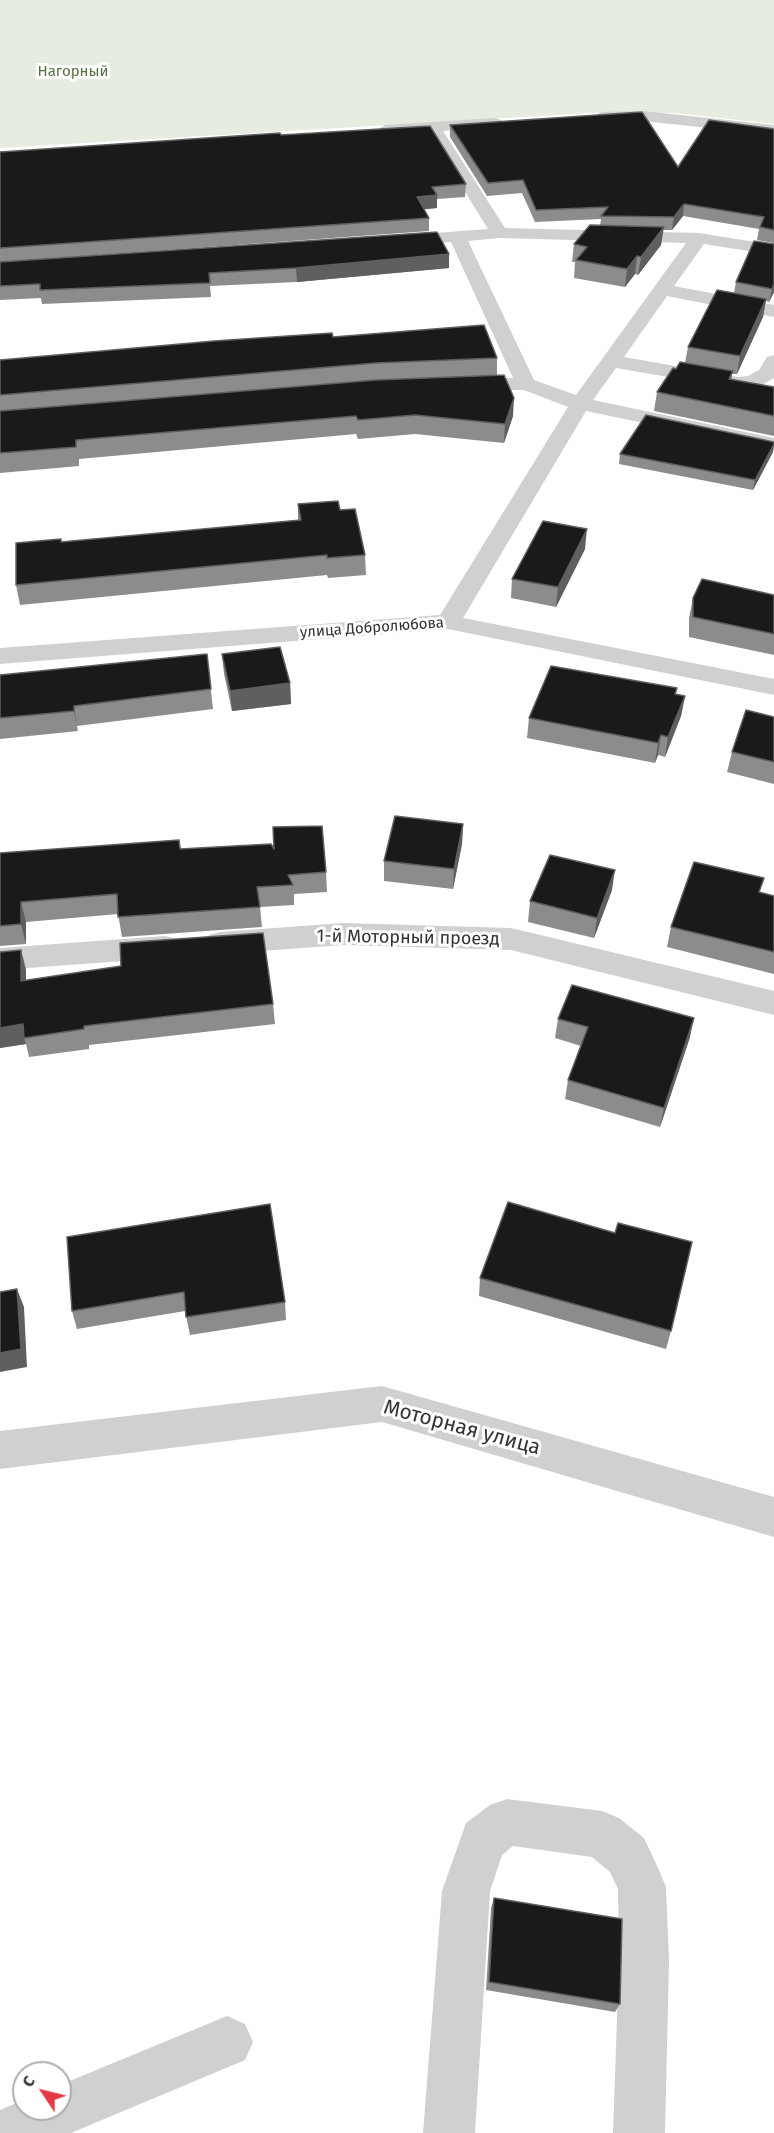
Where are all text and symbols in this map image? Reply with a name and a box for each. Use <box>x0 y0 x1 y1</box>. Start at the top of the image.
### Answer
park label: Нагорный <box>38 63 108 81</box>
street label: улица Добролюбова <box>299 614 445 642</box>
street label: 1-й Моторный проезд <box>316 926 500 950</box>
street label: Моторная улица <box>381 1395 543 1461</box>
north arrow <box>12 2061 72 2121</box>
text: С <box>18 2072 39 2091</box>

